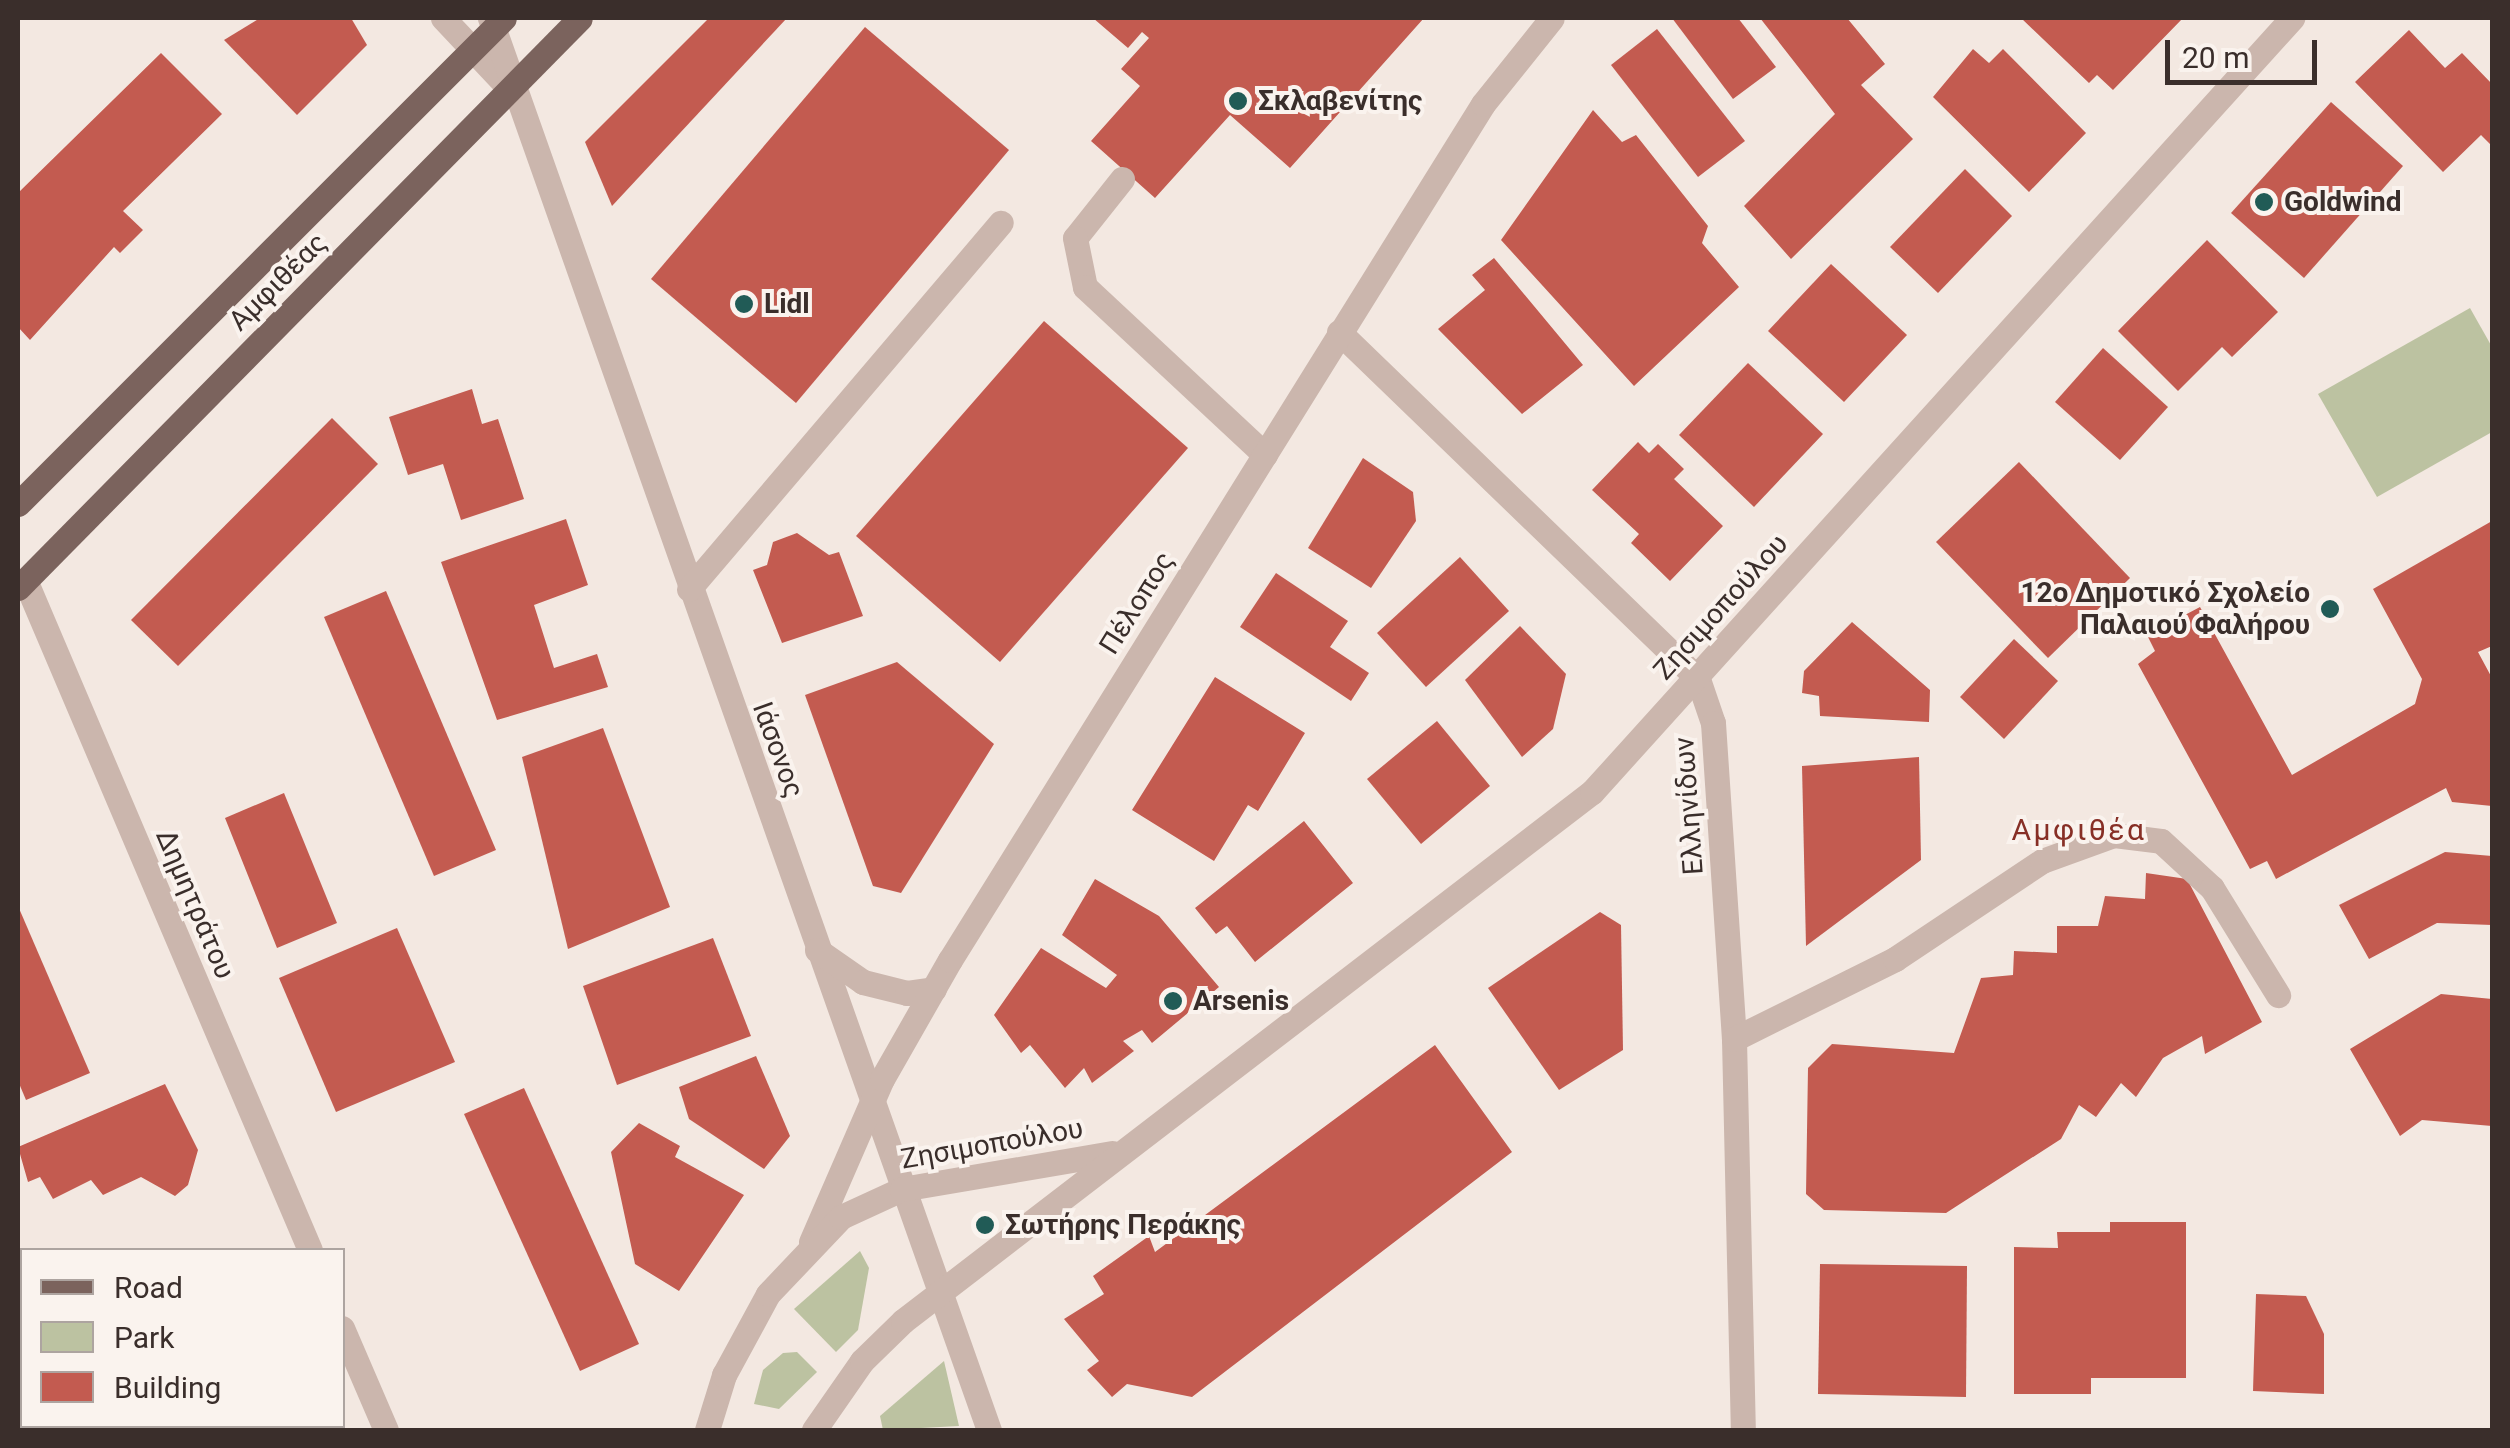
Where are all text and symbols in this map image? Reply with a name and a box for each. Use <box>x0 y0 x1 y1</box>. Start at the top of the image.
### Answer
scale bar <box>2170 20 2322 82</box>
text: 20 m <box>2182 40 2249 75</box>
place label: Σκλαβενίτης <box>1258 84 1422 118</box>
marker: Σκλαβενίτης <box>1227 90 1249 112</box>
place label: Goldwind <box>2284 185 2401 219</box>
marker: Goldwind <box>2253 191 2275 213</box>
street label: Αμφιθέας <box>222 226 334 338</box>
place label: Lidl <box>764 287 810 321</box>
marker: Lidl <box>733 293 755 315</box>
street label: Ζησιμοπούλου <box>1647 527 1795 687</box>
street label: Πέλοπος <box>1092 546 1182 660</box>
place label: 12ο Δημοτικό Σχολείο Παλαιού Φαλήρου <box>2020 576 2310 642</box>
marker: 12ο Δημοτικό Σχολείο Παλαιού Φαλήρου <box>2319 598 2341 620</box>
street label: Ιάσονος <box>745 698 811 802</box>
street label: Ελληνίδων <box>1667 736 1711 876</box>
district label: Αμφιθέα <box>2012 812 2146 848</box>
street label: Δημητράτου <box>148 824 242 984</box>
place label: Arsenis <box>1193 984 1289 1018</box>
marker: Arsenis <box>1162 990 1184 1012</box>
street label: Ζησιμοπούλου <box>898 1111 1086 1177</box>
place label: Σωτήρης Περάκης <box>1005 1208 1241 1242</box>
marker: Σωτήρης Περάκης <box>974 1214 996 1236</box>
legend <box>20 1248 345 1428</box>
text: Road <box>114 1270 183 1305</box>
text: Park <box>114 1320 174 1355</box>
text: Building <box>114 1370 221 1405</box>

